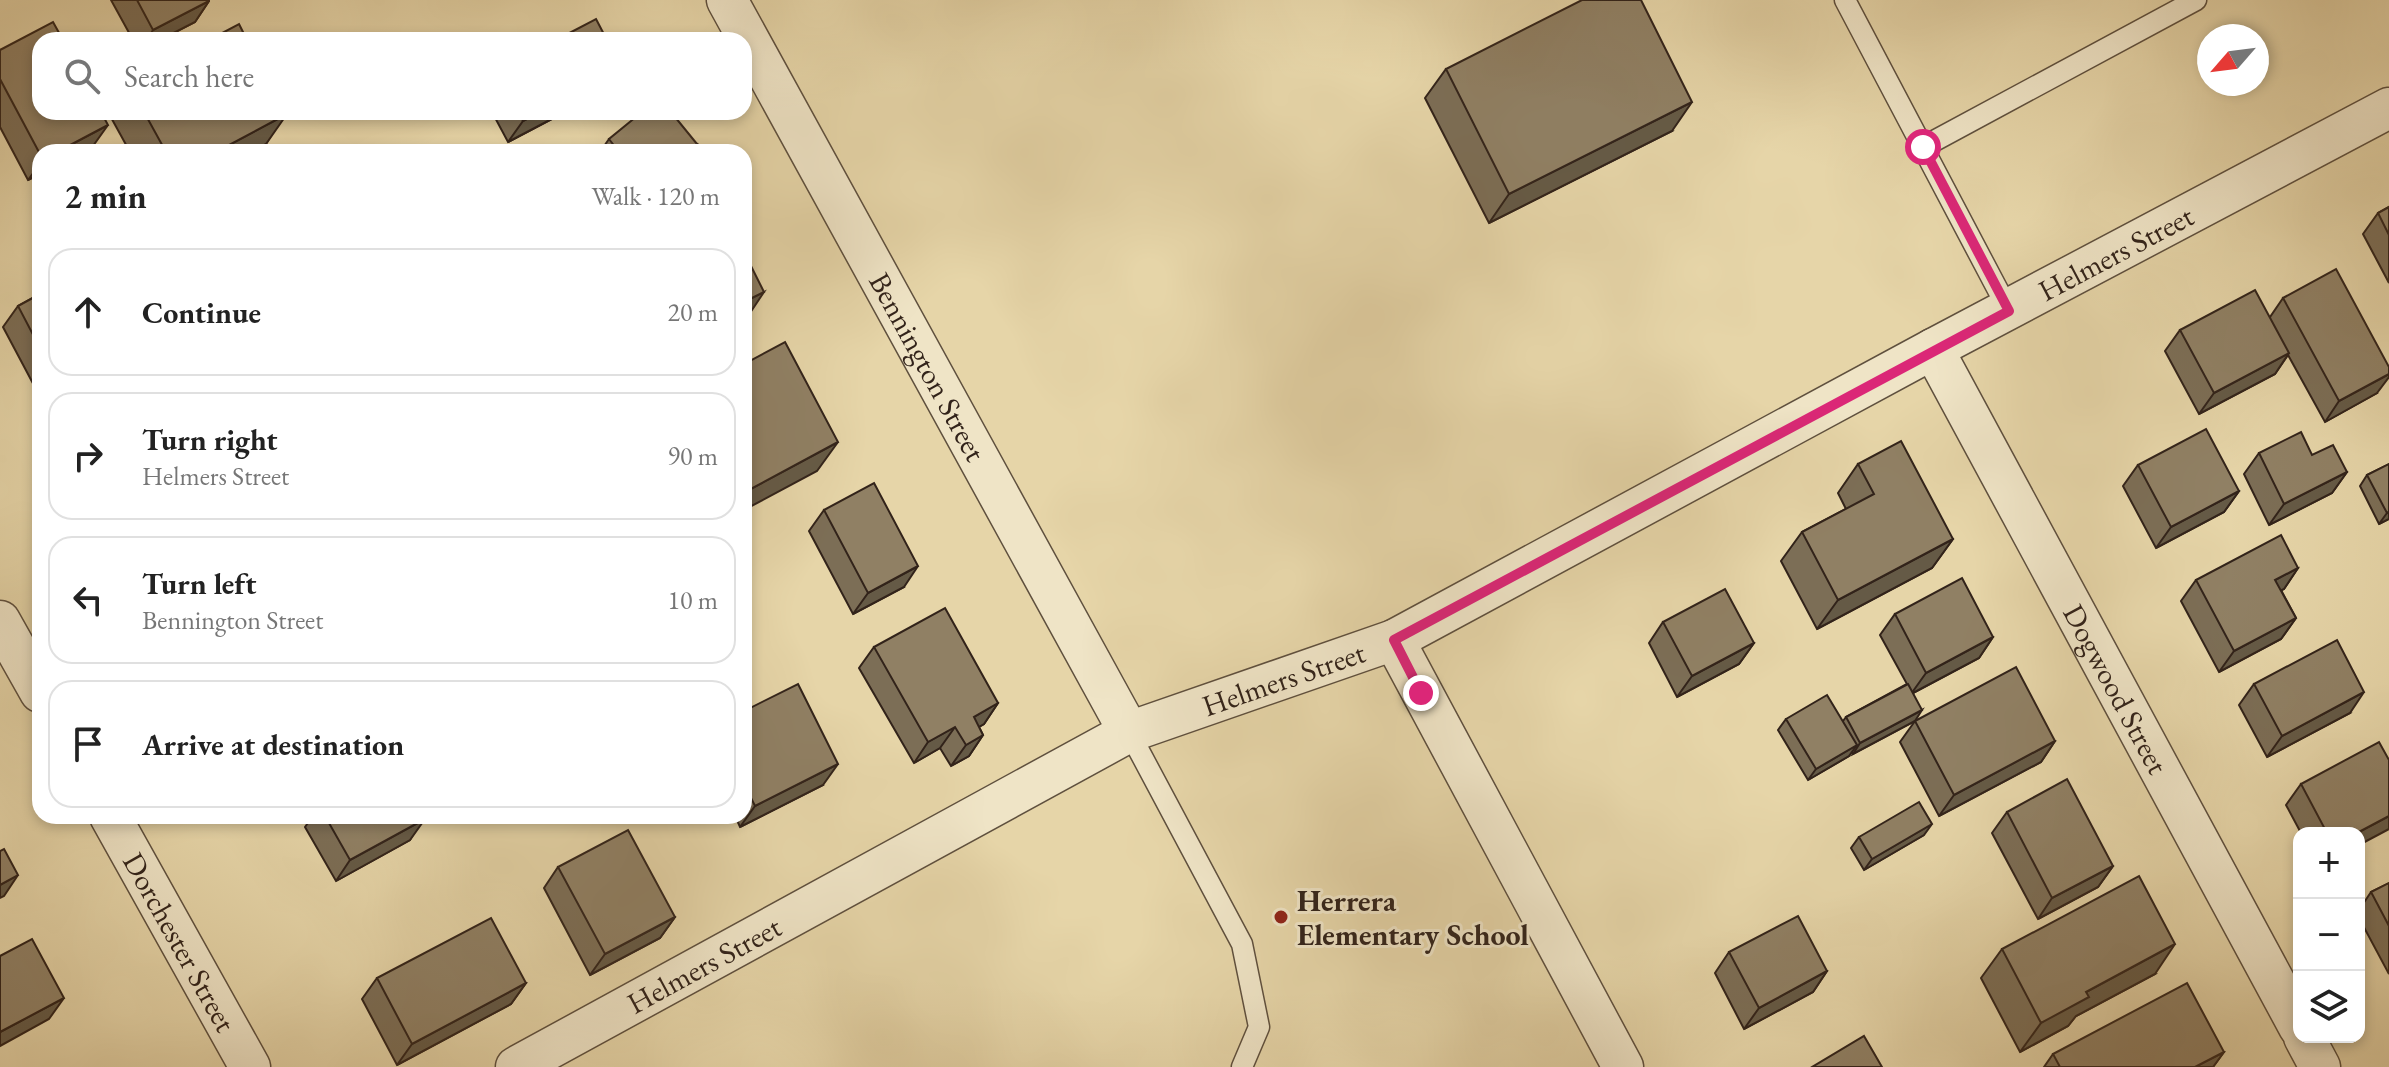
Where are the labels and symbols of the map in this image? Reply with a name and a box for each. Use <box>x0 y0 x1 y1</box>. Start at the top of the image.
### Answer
north arrow <box>2197 24 2269 96</box>
route start <box>1905 129 1941 165</box>
street label: Helmers Street <box>2031 195 2200 310</box>
street label: Bennington Street <box>861 265 996 468</box>
street label: Dogwood Street <box>2055 597 2178 781</box>
street label: Helmers Street <box>1197 632 1371 725</box>
route end <box>1403 675 1439 711</box>
street label: Dorchester Street <box>114 845 246 1039</box>
place label: Herrera Elementary School <box>1297 881 1529 954</box>
street label: Helmers Street <box>620 906 788 1022</box>
marker: Herrera Elementary School <box>1272 908 1290 926</box>

